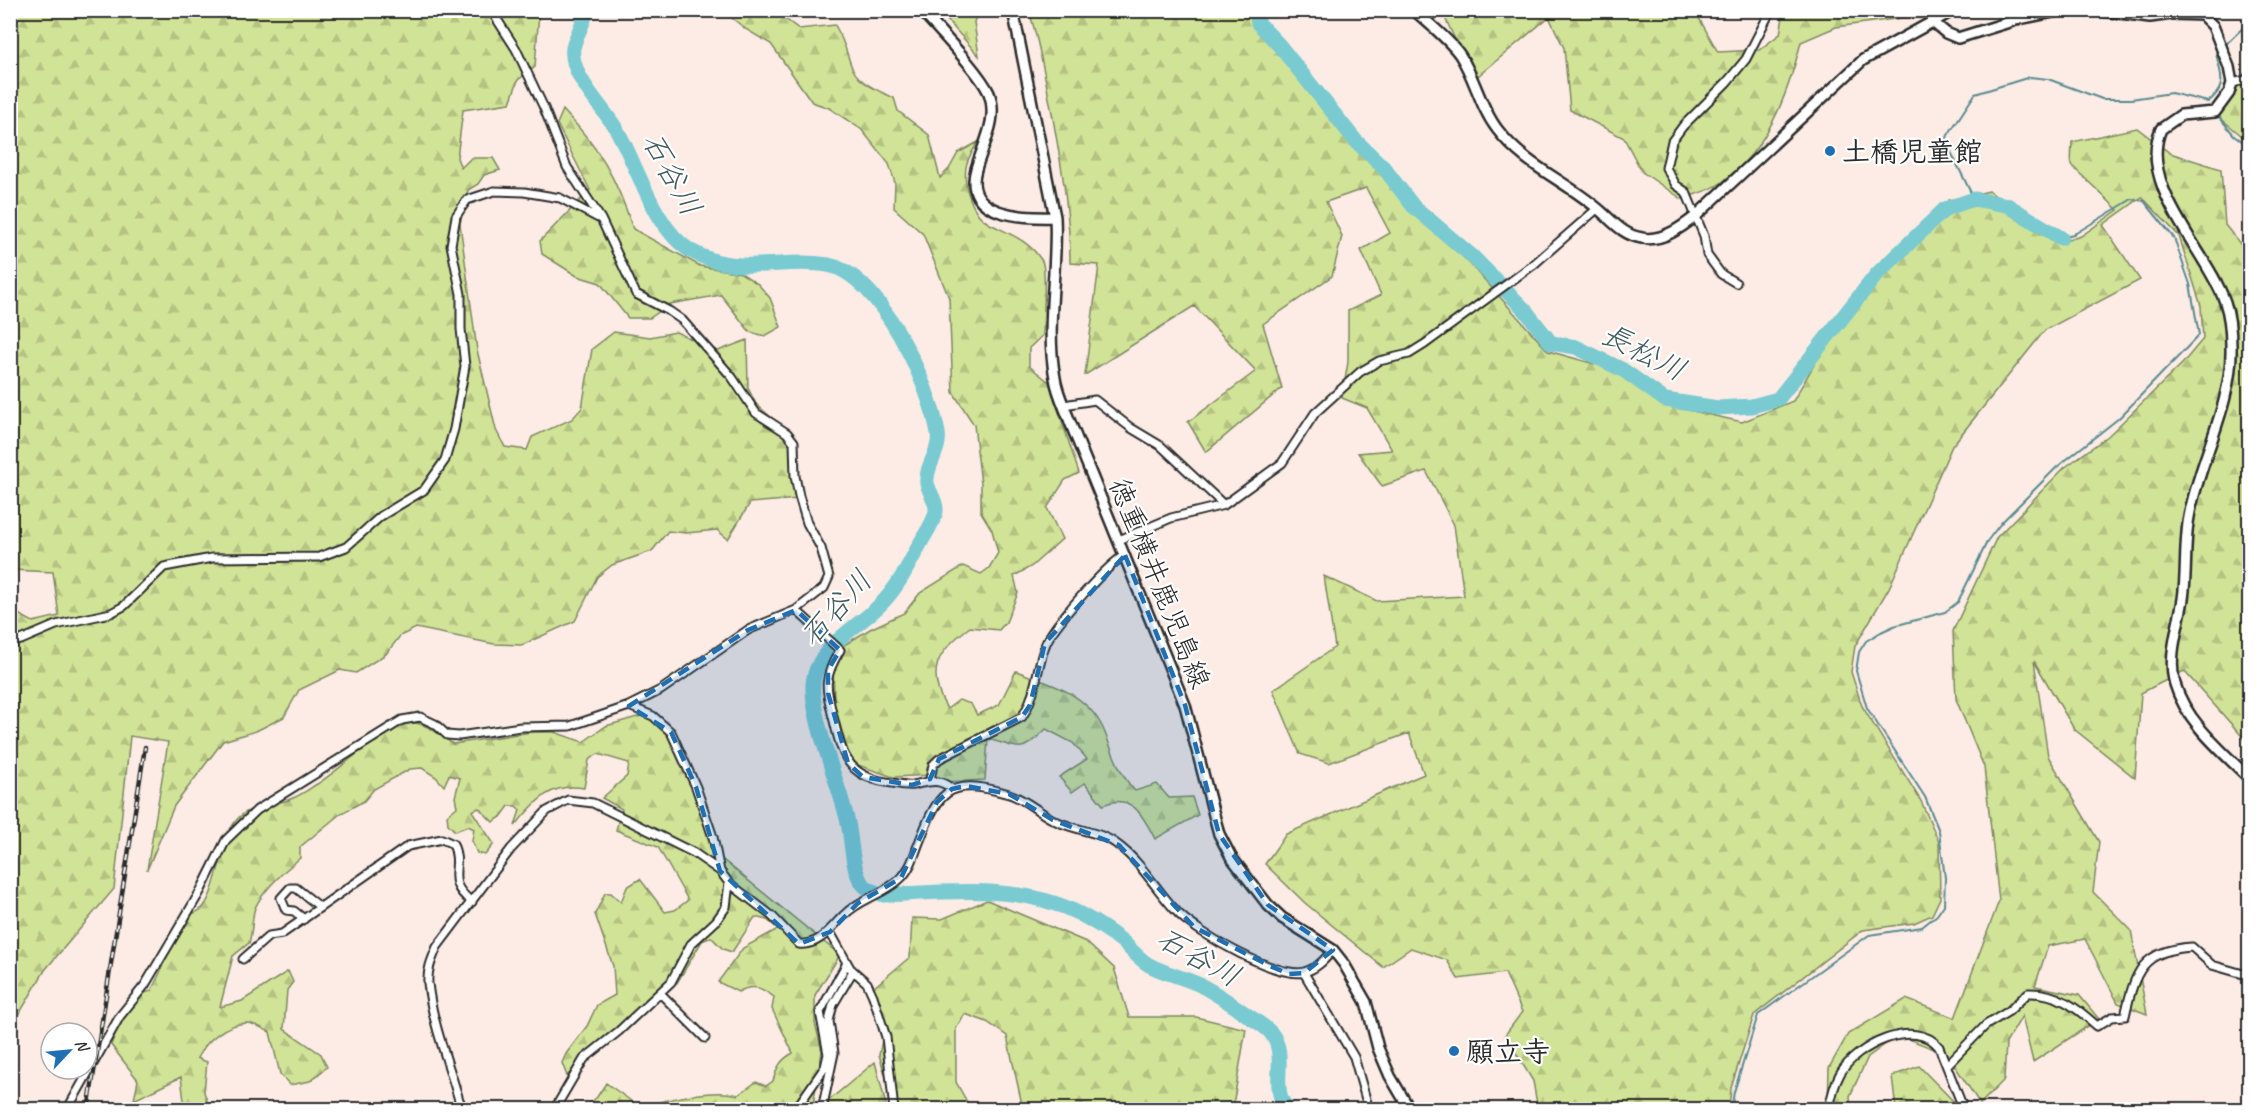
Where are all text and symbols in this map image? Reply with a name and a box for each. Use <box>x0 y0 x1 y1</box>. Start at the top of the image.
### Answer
water label: 石谷川 <box>634 125 710 223</box>
place label: 土橋児童館 <box>1842 134 1982 169</box>
marker: 土橋児童館 <box>1823 144 1837 158</box>
water label: 長松川 <box>1595 315 1693 389</box>
street label: 徳重横井鹿児島線 <box>1102 473 1218 693</box>
water label: 石谷川 <box>792 562 880 654</box>
water label: 石谷川 <box>1150 919 1248 995</box>
north arrow <box>39 1021 99 1081</box>
place label: 願立寺 <box>1466 1034 1550 1069</box>
text: N <box>70 1036 94 1056</box>
marker: 願立寺 <box>1447 1044 1461 1058</box>

